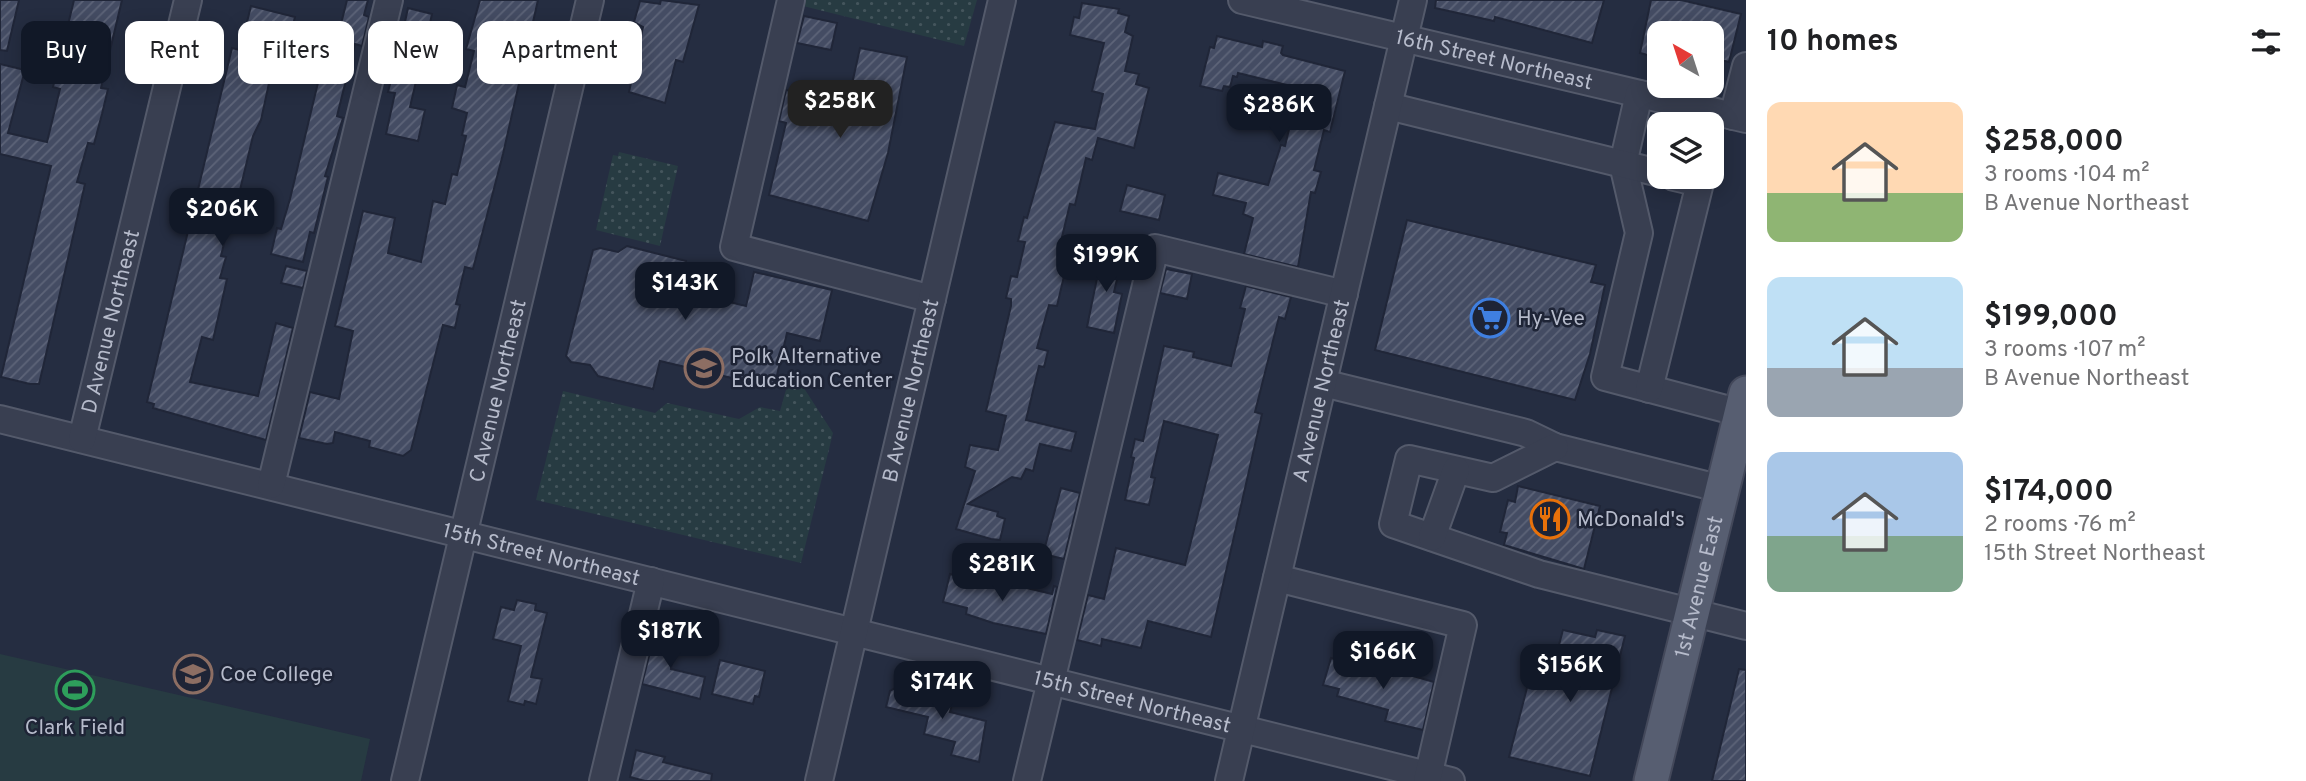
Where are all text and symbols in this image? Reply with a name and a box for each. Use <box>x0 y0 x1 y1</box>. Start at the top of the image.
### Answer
chip: Buy <box>21 21 111 84</box>
chip: Rent <box>125 21 224 84</box>
chip: Filters <box>238 21 354 84</box>
chip: New <box>368 21 463 84</box>
chip: Apartment <box>477 21 642 84</box>
north arrow <box>1647 21 1724 98</box>
map controls <box>1647 21 1724 189</box>
icon: filters <box>2247 23 2285 61</box>
text: 10 homes <box>1767 24 1898 61</box>
street label: 16th Street Northeast <box>1392 25 1595 97</box>
pin: $258K <box>791 80 889 140</box>
pin: $286K <box>1230 85 1328 144</box>
text: $258K <box>804 88 876 117</box>
text: $286K <box>1243 92 1315 121</box>
button: layers <box>1647 112 1724 189</box>
text: $258,000 <box>1984 124 2124 161</box>
icon: home <box>1823 130 1907 214</box>
text: 3 rooms · 104 m² <box>1984 161 2149 190</box>
pin: $206K <box>173 188 271 248</box>
text: B Avenue Northeast <box>1984 190 2189 219</box>
text: $206K <box>185 196 259 225</box>
street label: D Avenue Northeast <box>77 227 147 416</box>
pin: $199K <box>1057 234 1155 294</box>
text: $199K <box>1072 242 1140 271</box>
pin: $143K <box>636 262 734 322</box>
text: $143K <box>651 270 719 299</box>
street label: B Avenue Northeast <box>877 296 946 485</box>
street label: C Avenue Northeast <box>464 297 534 485</box>
street label: A Avenue Northeast <box>1288 297 1357 485</box>
supermarket icon: Hy-Vee <box>1469 297 1511 339</box>
text: $199,000 <box>1984 299 2118 336</box>
icon: home <box>1823 305 1907 389</box>
place label: Hy-Vee <box>1517 306 1585 333</box>
text: 3 rooms · 107 m² <box>1984 336 2146 365</box>
place label: Polk Alternative Education Center <box>731 344 893 395</box>
school or university icon: Polk Alternative Education Center <box>683 347 725 389</box>
text: B Avenue Northeast <box>1984 365 2189 394</box>
text: $174,000 <box>1984 474 2114 511</box>
icon: home <box>1823 480 1907 564</box>
restaurant icon: McDonald's <box>1529 498 1571 540</box>
place label: McDonald's <box>1577 507 1685 534</box>
text: 2 rooms · 76 m² <box>1984 511 2136 540</box>
street label: 1st Avenue East <box>1670 513 1730 661</box>
street label: 15th Street Northeast <box>440 518 643 593</box>
text: 15th Street Northeast <box>1984 540 2206 569</box>
pin: $281K <box>953 544 1051 603</box>
text: $281K <box>968 551 1036 580</box>
pin: $187K <box>621 610 719 670</box>
text: $187K <box>637 618 703 647</box>
pin: $166K <box>1334 632 1432 691</box>
text: $166K <box>1349 639 1417 668</box>
pin: $156K <box>1521 644 1619 704</box>
text: $156K <box>1536 652 1604 681</box>
school or university icon: Coe College <box>172 653 214 695</box>
place label: Coe College <box>220 662 333 689</box>
pin: $174K <box>893 662 991 721</box>
street label: 15th Street Northeast <box>1030 665 1233 741</box>
sports icon: Clark Field <box>54 669 96 711</box>
text: $174K <box>910 669 974 698</box>
place label: Clark Field <box>25 715 125 742</box>

